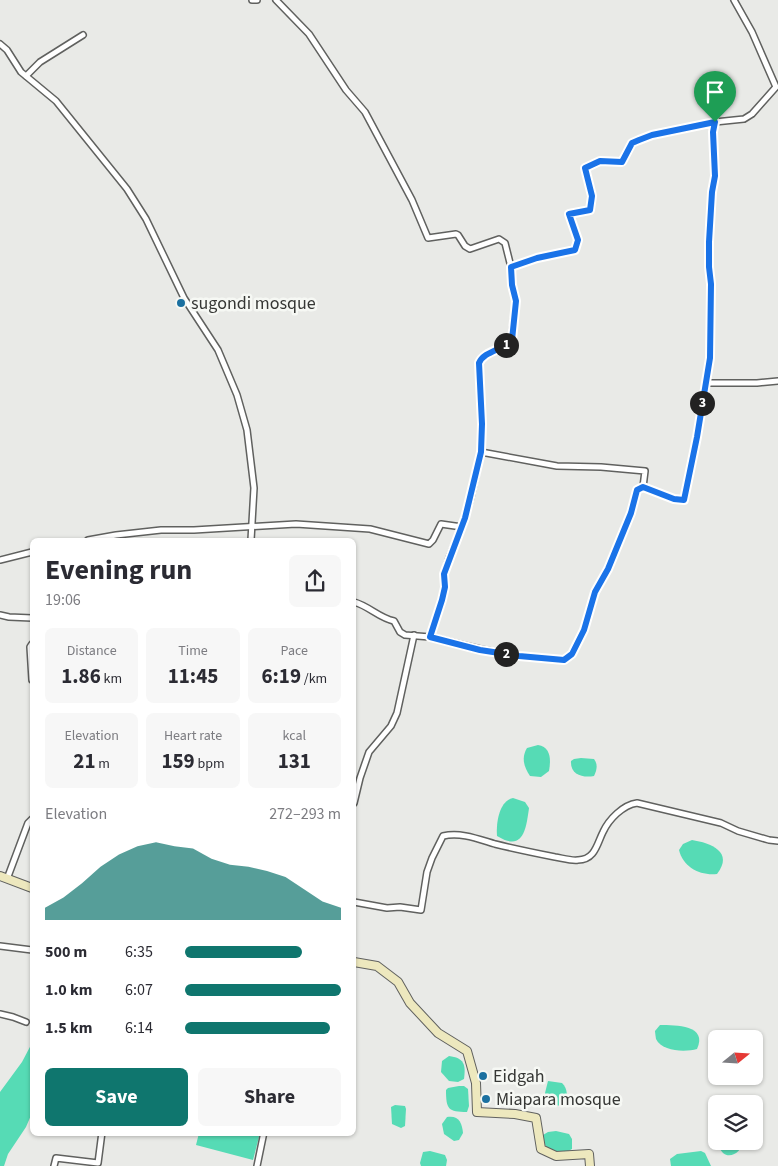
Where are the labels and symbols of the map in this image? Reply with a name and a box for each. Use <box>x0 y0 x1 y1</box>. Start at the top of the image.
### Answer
pin <box>694 71 736 122</box>
place label: sugondi mosque <box>191 291 316 316</box>
marker: sugondi mosque <box>175 297 187 309</box>
pin: 1 <box>494 332 518 358</box>
pin: 3 <box>690 390 714 416</box>
pin: 2 <box>494 642 518 666</box>
north arrow <box>708 1030 762 1085</box>
place label: Eidgah <box>493 1064 545 1089</box>
marker: Eidgah <box>477 1070 489 1082</box>
place label: Miapara mosque <box>496 1087 621 1112</box>
marker: Miapara mosque <box>480 1093 492 1105</box>

